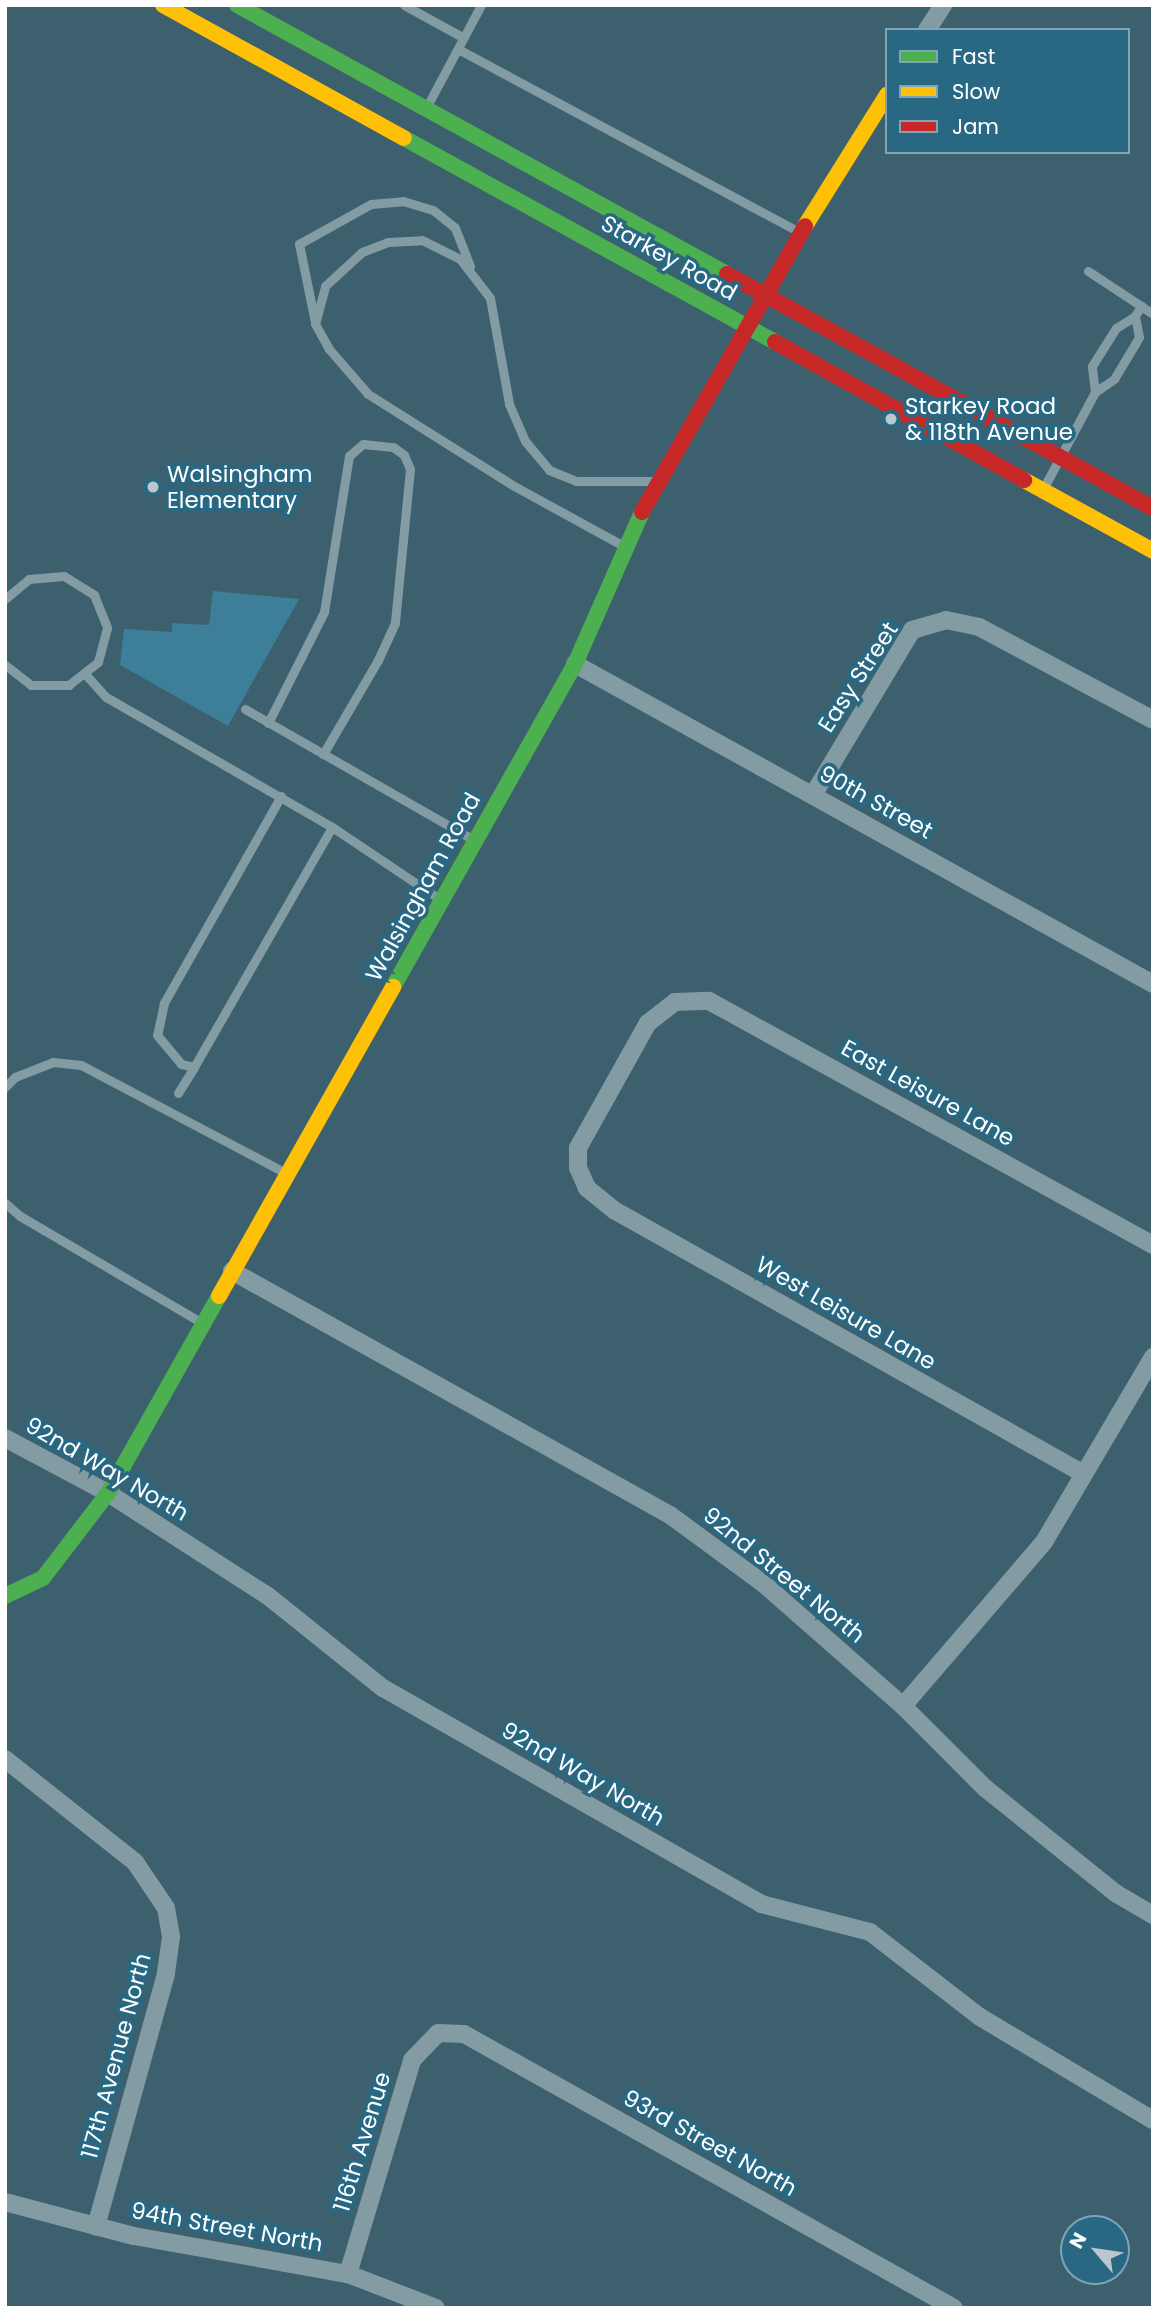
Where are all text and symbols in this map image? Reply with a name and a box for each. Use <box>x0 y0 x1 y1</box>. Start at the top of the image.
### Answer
legend <box>885 28 1130 154</box>
text: Fast <box>952 42 995 71</box>
text: Slow <box>952 77 1000 106</box>
text: Jam <box>952 112 999 141</box>
street label: Starkey Road <box>596 209 742 307</box>
place label: Starkey Road & 118th Avenue <box>905 392 1073 446</box>
marker: Starkey Road & 118th Avenue <box>883 411 899 427</box>
place label: Walsingham Elementary <box>167 460 313 514</box>
marker: Walsingham Elementary <box>145 479 161 495</box>
street label: Easy Street <box>812 617 904 737</box>
street label: 90th Street <box>814 760 938 844</box>
street label: Walsingham Road <box>360 788 486 986</box>
street label: East Leisure Lane <box>837 1034 1019 1152</box>
street label: West Leisure Lane <box>751 1250 941 1376</box>
street label: 92nd Way North <box>21 1411 193 1527</box>
street label: 92nd Street North <box>698 1501 870 1649</box>
street label: 92nd Way North <box>497 1716 669 1832</box>
street label: 117th Avenue North <box>75 1950 157 2162</box>
street label: 116th Avenue <box>328 2069 396 2215</box>
street label: 93rd Street North <box>618 2084 802 2202</box>
street label: 94th Street North <box>129 2197 325 2257</box>
north arrow <box>1060 2215 1130 2285</box>
text: N <box>1063 2228 1093 2253</box>

